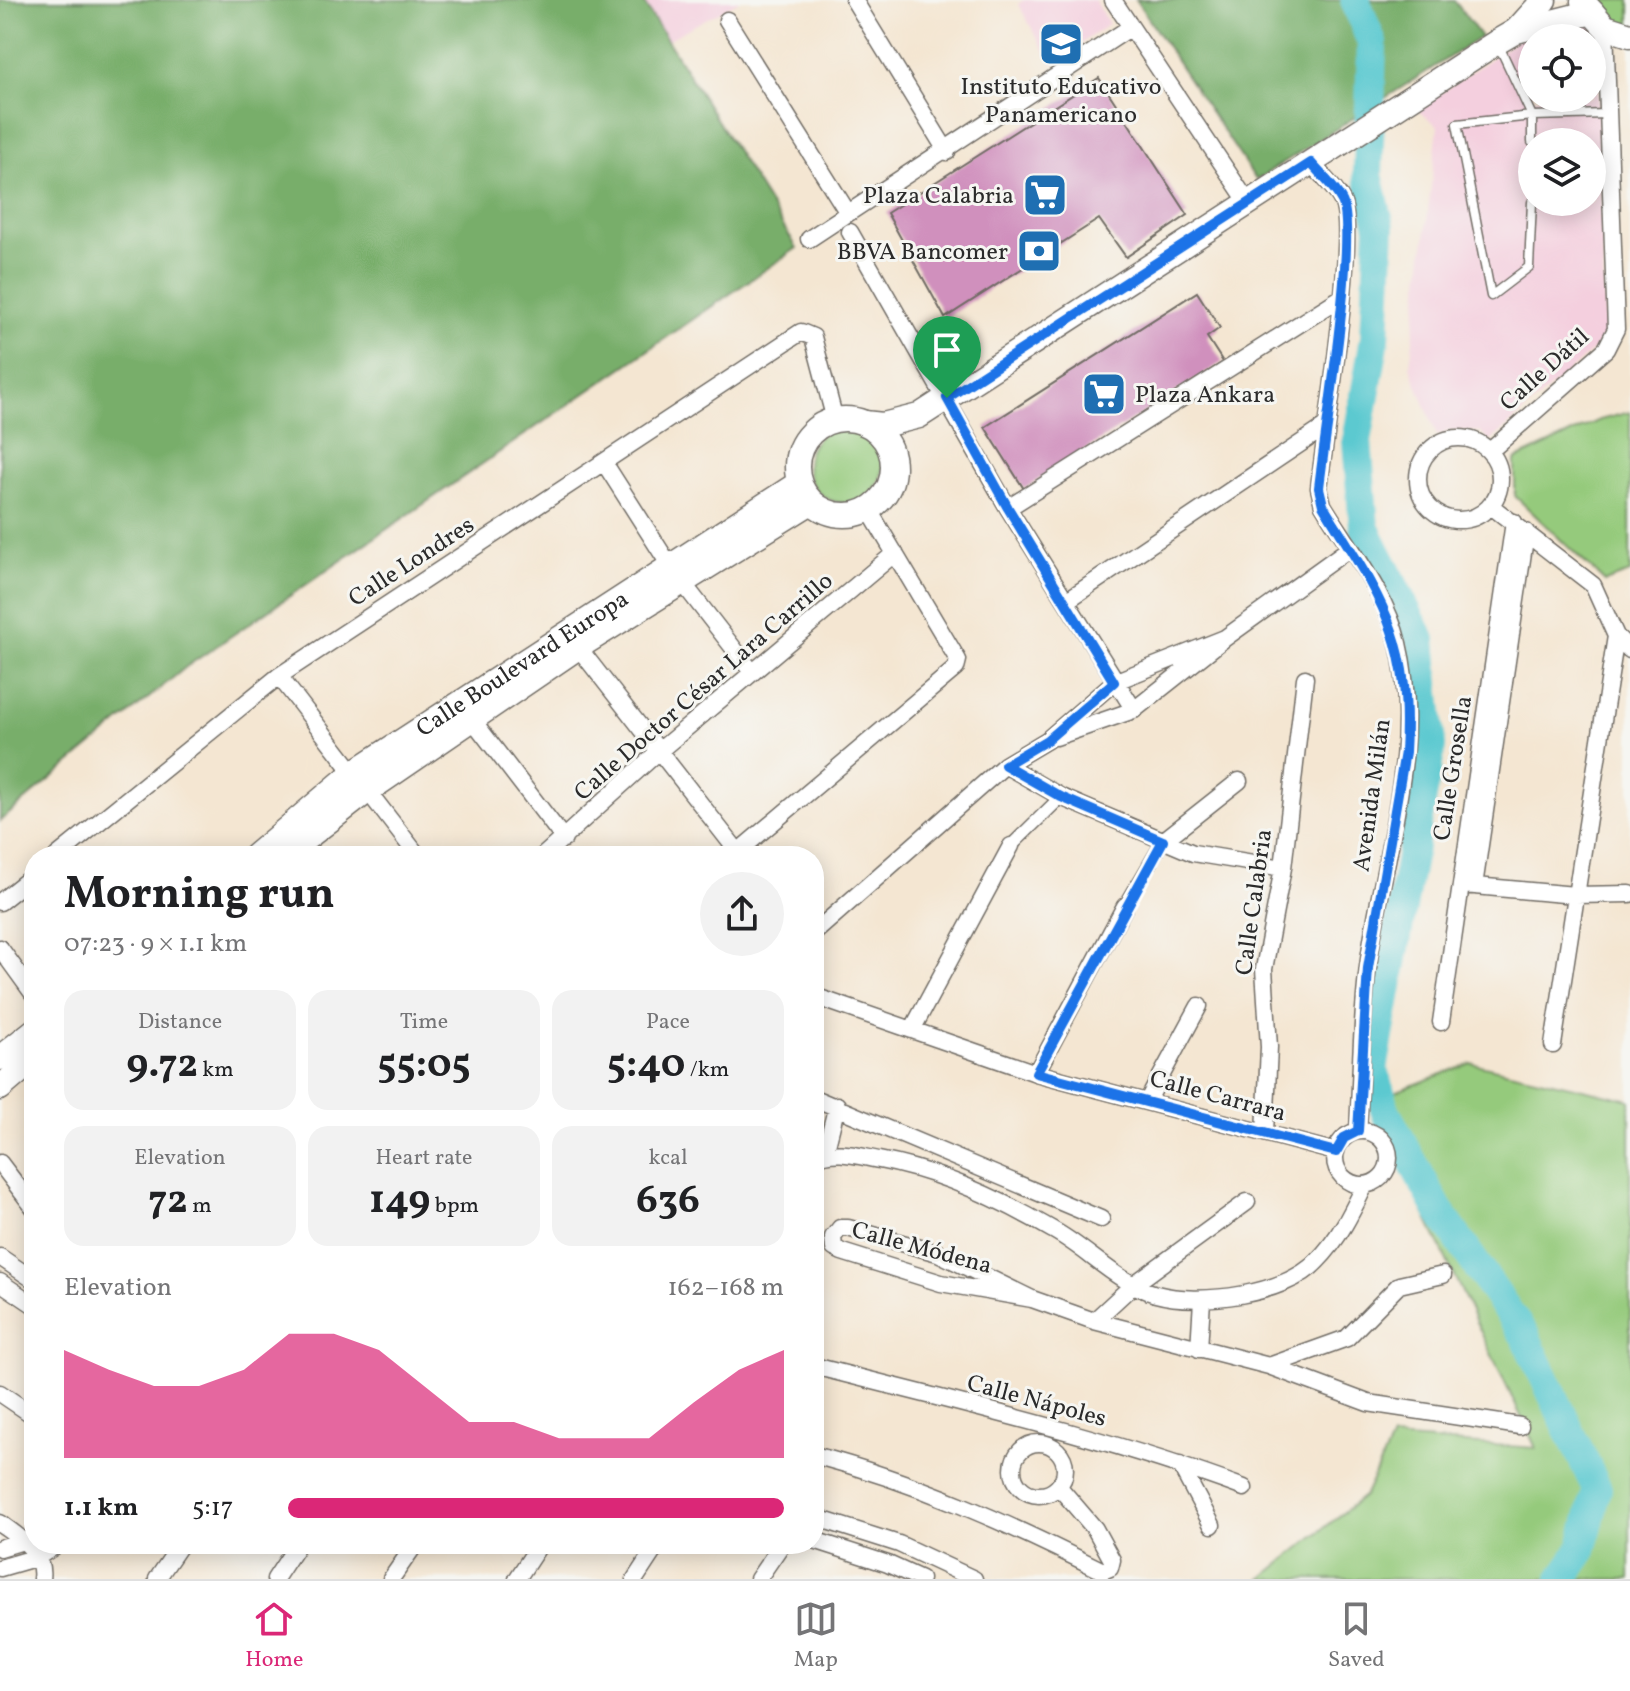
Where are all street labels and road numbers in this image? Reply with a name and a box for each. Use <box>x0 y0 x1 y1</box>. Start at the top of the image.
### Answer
street label: Calle Dátil <box>1493 321 1598 420</box>
street label: Calle Londres <box>342 509 482 616</box>
street label: Calle Doctor César Lara Carrillo <box>567 565 841 810</box>
street label: Calle Boulevard Europa <box>410 583 636 746</box>
street label: Calle Grosella <box>1426 693 1482 843</box>
street label: Avenida Milán <box>1345 717 1401 874</box>
street label: Calle Calabria <box>1228 827 1282 978</box>
street label: Calle Carrara <box>1146 1062 1289 1131</box>
street label: Calle Módena <box>848 1214 995 1284</box>
street label: Calle Nápoles <box>963 1367 1110 1437</box>

